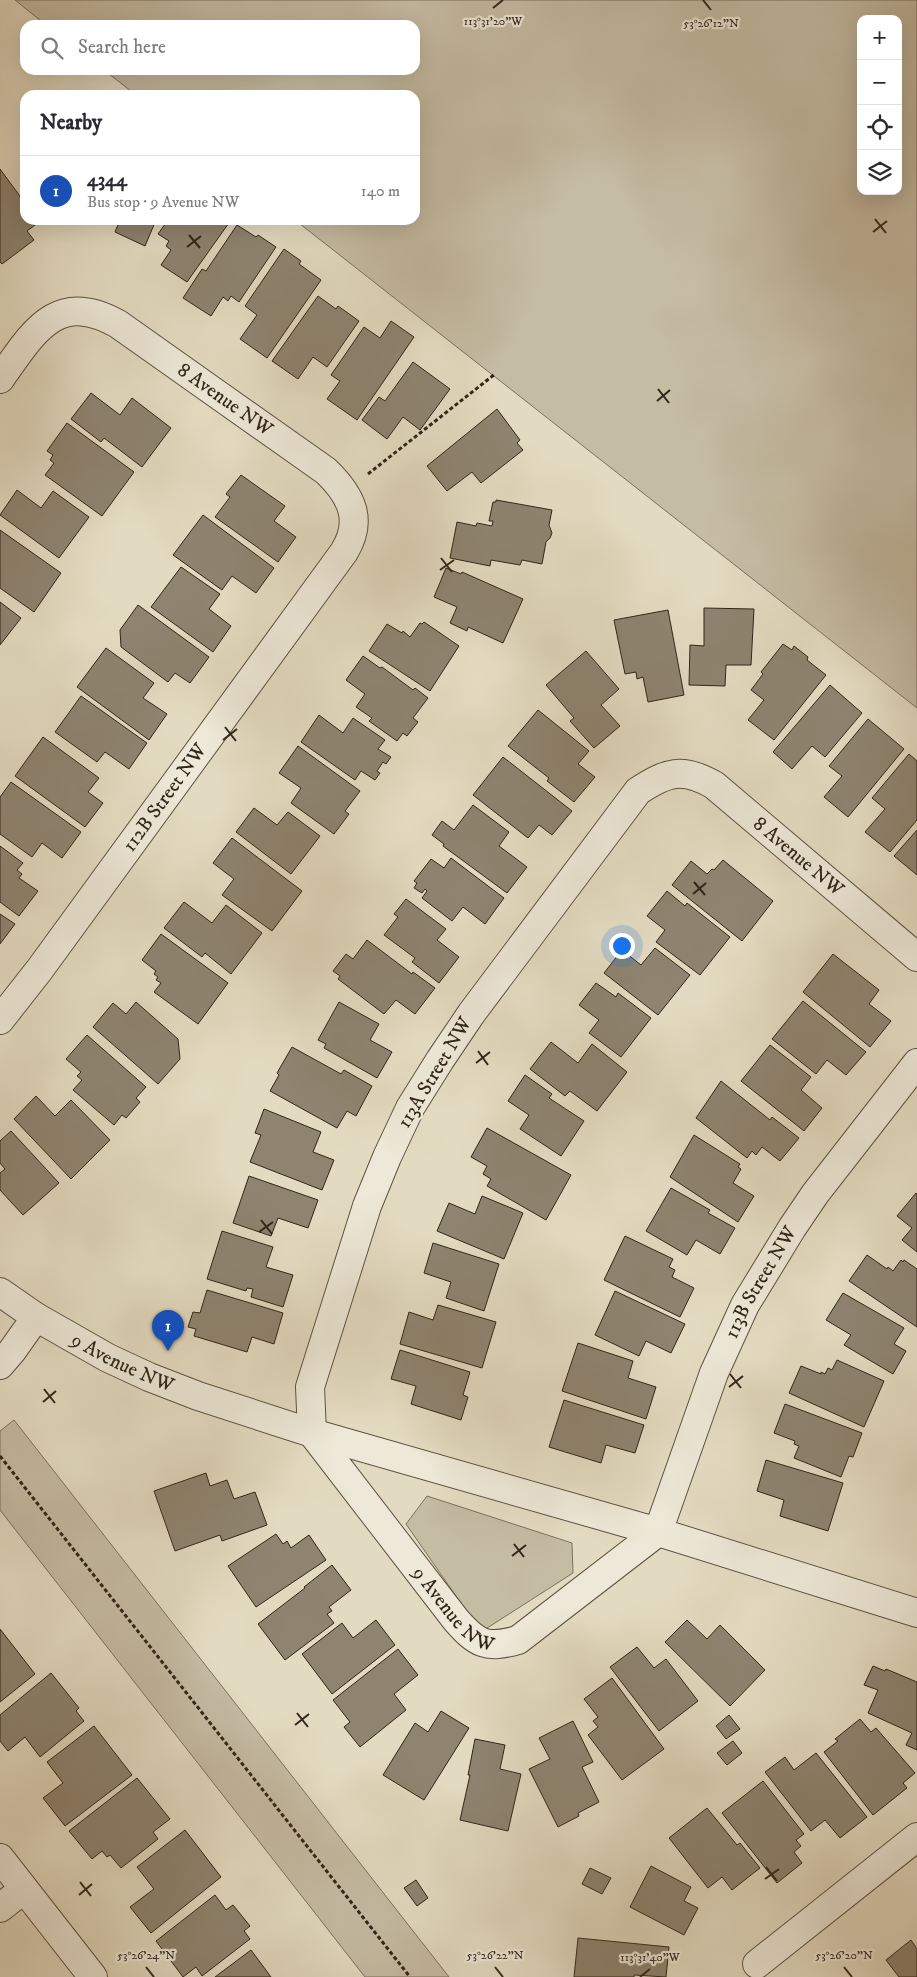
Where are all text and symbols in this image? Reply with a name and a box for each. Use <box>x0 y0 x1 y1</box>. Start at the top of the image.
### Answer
text: 113°31'20"W <box>464 14 523 29</box>
map controls <box>857 15 902 195</box>
button: + <box>857 15 902 60</box>
text: 53°26'12"N <box>683 16 739 31</box>
search box <box>20 20 420 75</box>
icon: search <box>38 34 66 62</box>
text: Search here <box>78 36 166 59</box>
button: − <box>857 60 902 105</box>
button: locate <box>857 105 902 150</box>
text: Nearby <box>40 110 102 136</box>
button: layers <box>857 150 902 195</box>
text: 4344 <box>87 169 127 192</box>
text: 1 <box>53 181 59 201</box>
text: 140 m <box>361 181 400 201</box>
text: Bus stop · 9 Avenue NW <box>87 192 239 212</box>
street label: 8 Avenue NW <box>172 357 278 442</box>
street label: 112B Street NW <box>117 738 213 857</box>
street label: 8 Avenue NW <box>747 812 849 903</box>
your location <box>609 933 635 959</box>
street label: 113A Street NW <box>392 1012 478 1133</box>
street label: 113B Street NW <box>719 1221 803 1343</box>
pin: 1 <box>152 1310 184 1351</box>
street label: 9 Avenue NW <box>66 1327 178 1398</box>
street label: 9 Avenue NW <box>406 1561 498 1658</box>
text: 53°26'24"N <box>117 1948 175 1963</box>
text: 53°26'22"N <box>466 1948 524 1963</box>
text: 53°26'20"N <box>815 1948 873 1963</box>
text: 113°31'40"W <box>620 1950 681 1965</box>

